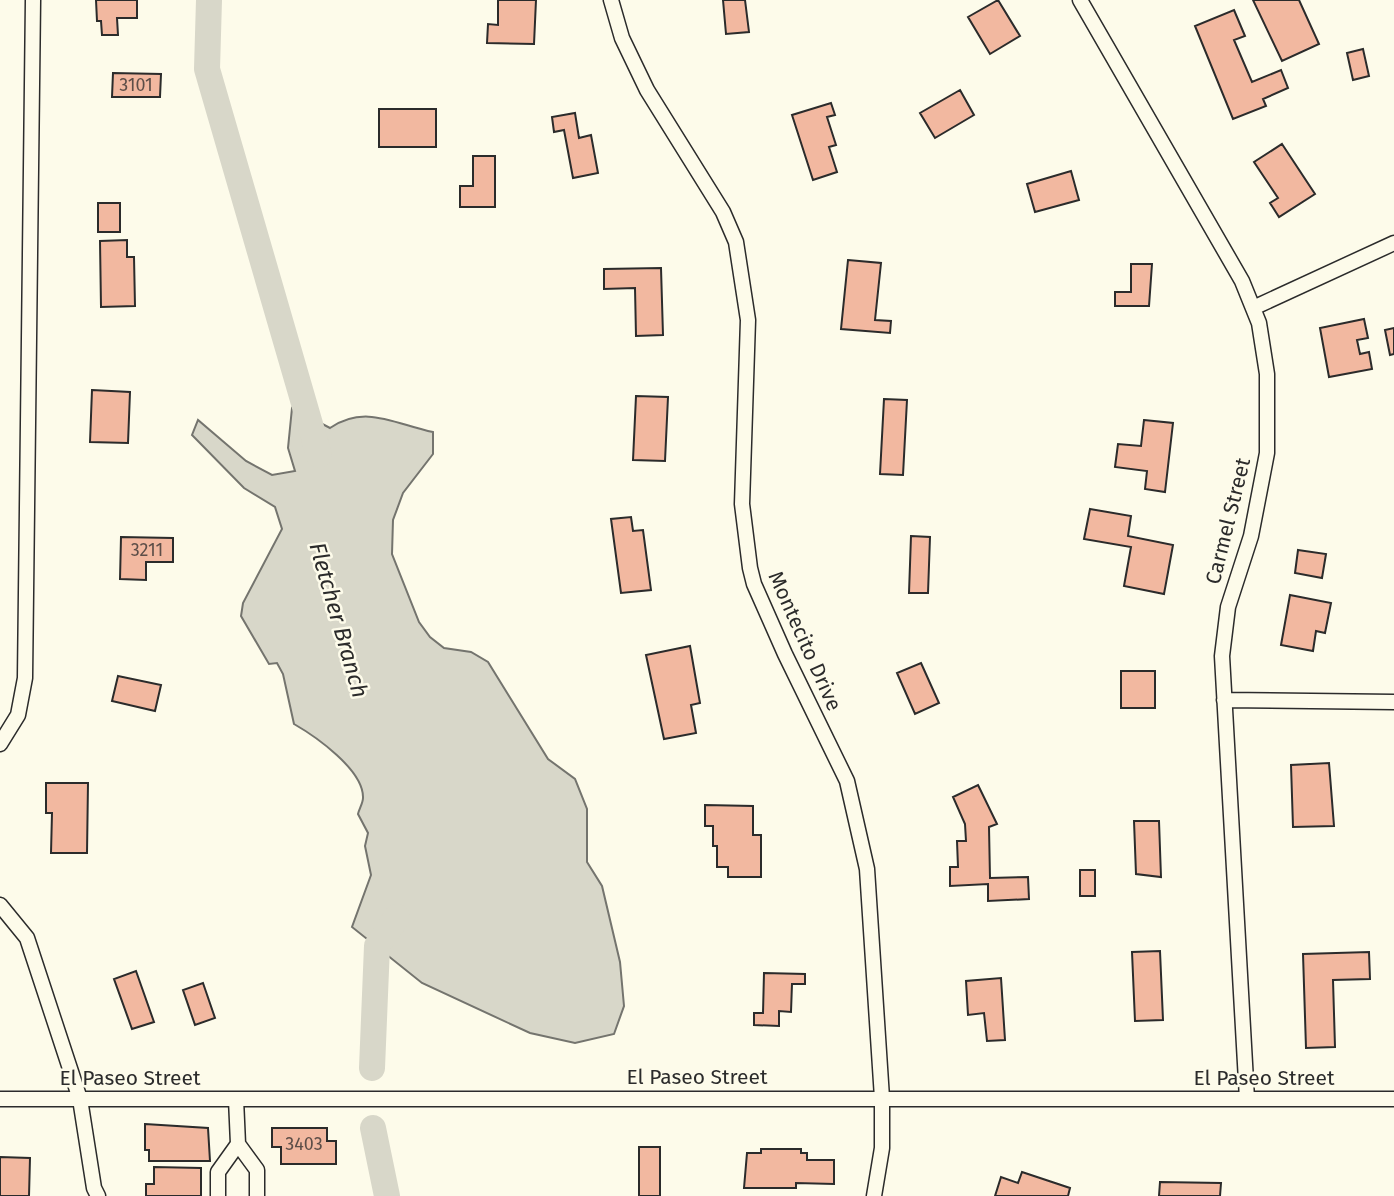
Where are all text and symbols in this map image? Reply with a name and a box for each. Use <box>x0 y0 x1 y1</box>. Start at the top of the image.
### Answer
house number: 3101 <box>119 74 153 96</box>
street label: Carmel Street <box>1200 455 1256 587</box>
house number: 3211 <box>131 539 163 561</box>
water label: Fletcher Branch <box>303 539 375 701</box>
street label: Montecito Drive <box>763 567 847 715</box>
street label: El Paseo Street <box>626 1064 768 1090</box>
street label: El Paseo Street <box>59 1065 201 1091</box>
street label: El Paseo Street <box>1193 1065 1335 1091</box>
house number: 3403 <box>285 1133 323 1155</box>

